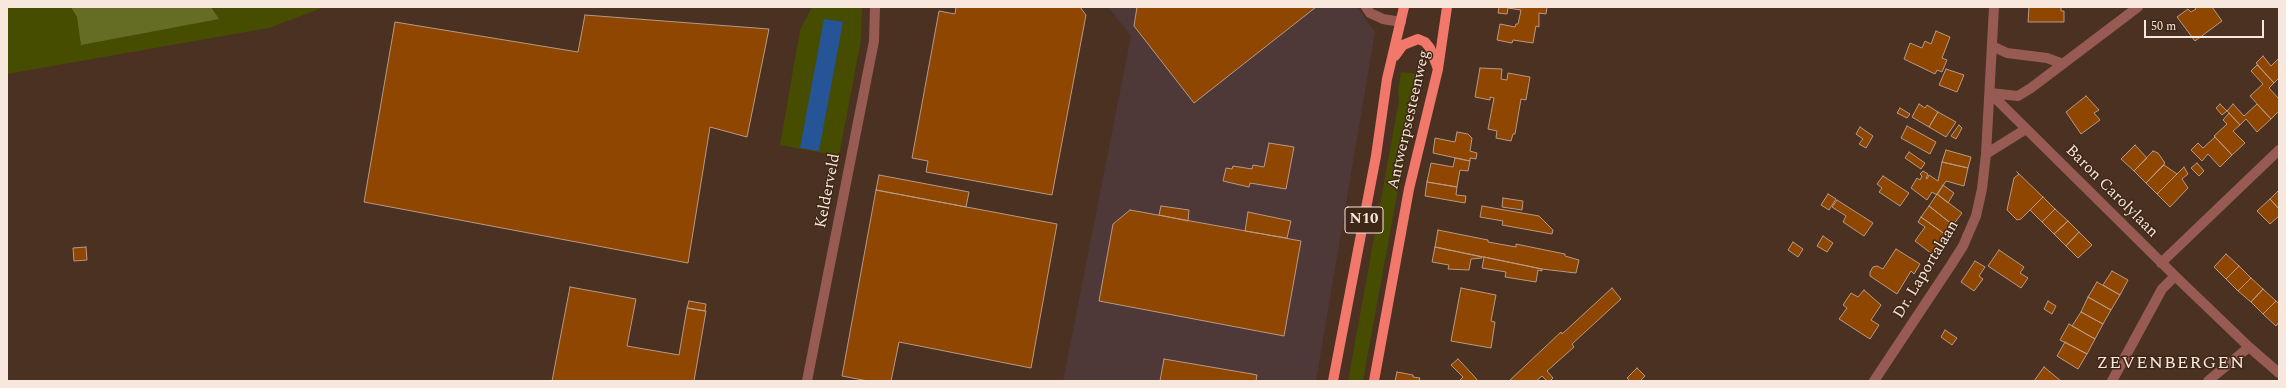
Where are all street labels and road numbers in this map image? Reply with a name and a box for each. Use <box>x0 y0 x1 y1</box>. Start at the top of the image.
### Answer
street label: Antwerpsesteenweg <box>1385 48 1435 192</box>
street label: Baron Carolylaan <box>2061 142 2161 242</box>
street label: Kelderveld <box>812 152 846 230</box>
road number: N10 <box>1345 207 1383 233</box>
street label: Dr. Laportalaan <box>1890 217 1964 323</box>

